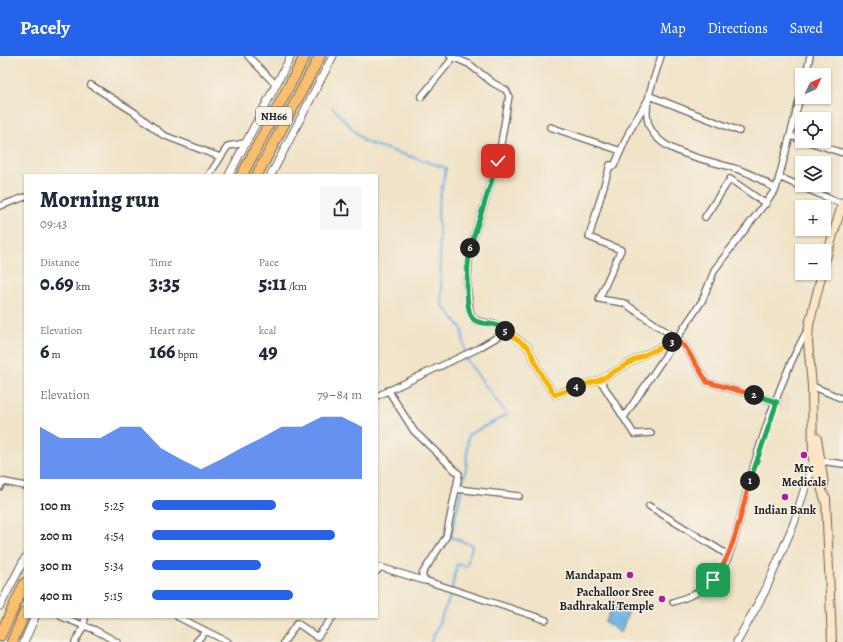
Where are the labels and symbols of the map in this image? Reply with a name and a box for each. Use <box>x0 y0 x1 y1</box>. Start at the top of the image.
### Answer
north arrow <box>795 68 831 104</box>
road number: NH66 <box>256 107 292 125</box>
pin <box>481 144 515 178</box>
pin: 6 <box>460 238 480 258</box>
pin: 5 <box>495 321 515 341</box>
pin: 3 <box>662 332 682 352</box>
pin: 4 <box>566 377 586 397</box>
pin: 2 <box>744 385 764 405</box>
marker: Mrc Medicals <box>799 450 809 460</box>
place label: Mrc Medicals <box>782 460 826 490</box>
pin: 1 <box>740 471 760 491</box>
marker: Indian Bank <box>780 492 790 502</box>
place label: Indian Bank <box>754 502 817 518</box>
pin <box>696 563 730 597</box>
place label: Mandapam <box>565 567 622 583</box>
marker: Mandapam <box>625 570 635 580</box>
place label: Pachalloor Sree Badhrakali Temple <box>560 584 654 614</box>
marker: Pachalloor Sree Badhrakali Temple <box>657 594 667 604</box>

